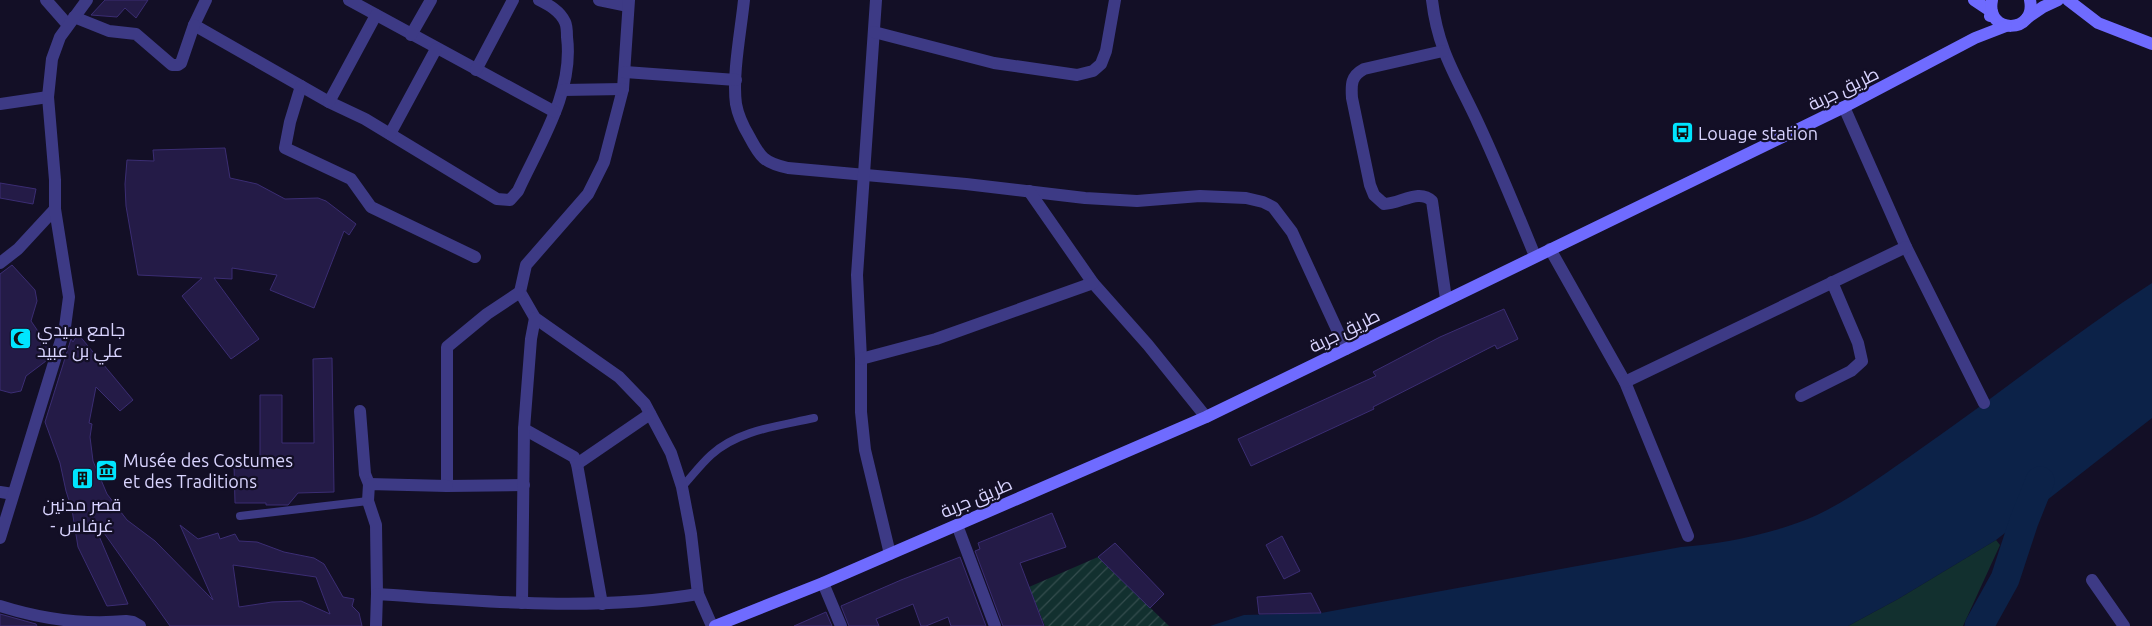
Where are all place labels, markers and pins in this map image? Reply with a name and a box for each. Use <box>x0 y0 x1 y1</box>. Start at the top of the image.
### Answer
bus stop icon: Louage station <box>1670 121 1694 145</box>
place label: Louage station <box>1698 123 1818 143</box>
place label: جامع سيدي علي بن عبيد <box>37 319 125 365</box>
mosque icon: جامع سيدي علي بن عبيد <box>9 327 33 351</box>
place label: Musée des Costumes et des Traditions <box>123 450 293 491</box>
museum icon: Musée des Costumes et des Traditions <box>95 458 119 482</box>
building icon: قصر مدنين - غرفاس <box>70 467 94 491</box>
place label: قصر مدنين - غرفاس <box>42 494 122 537</box>

